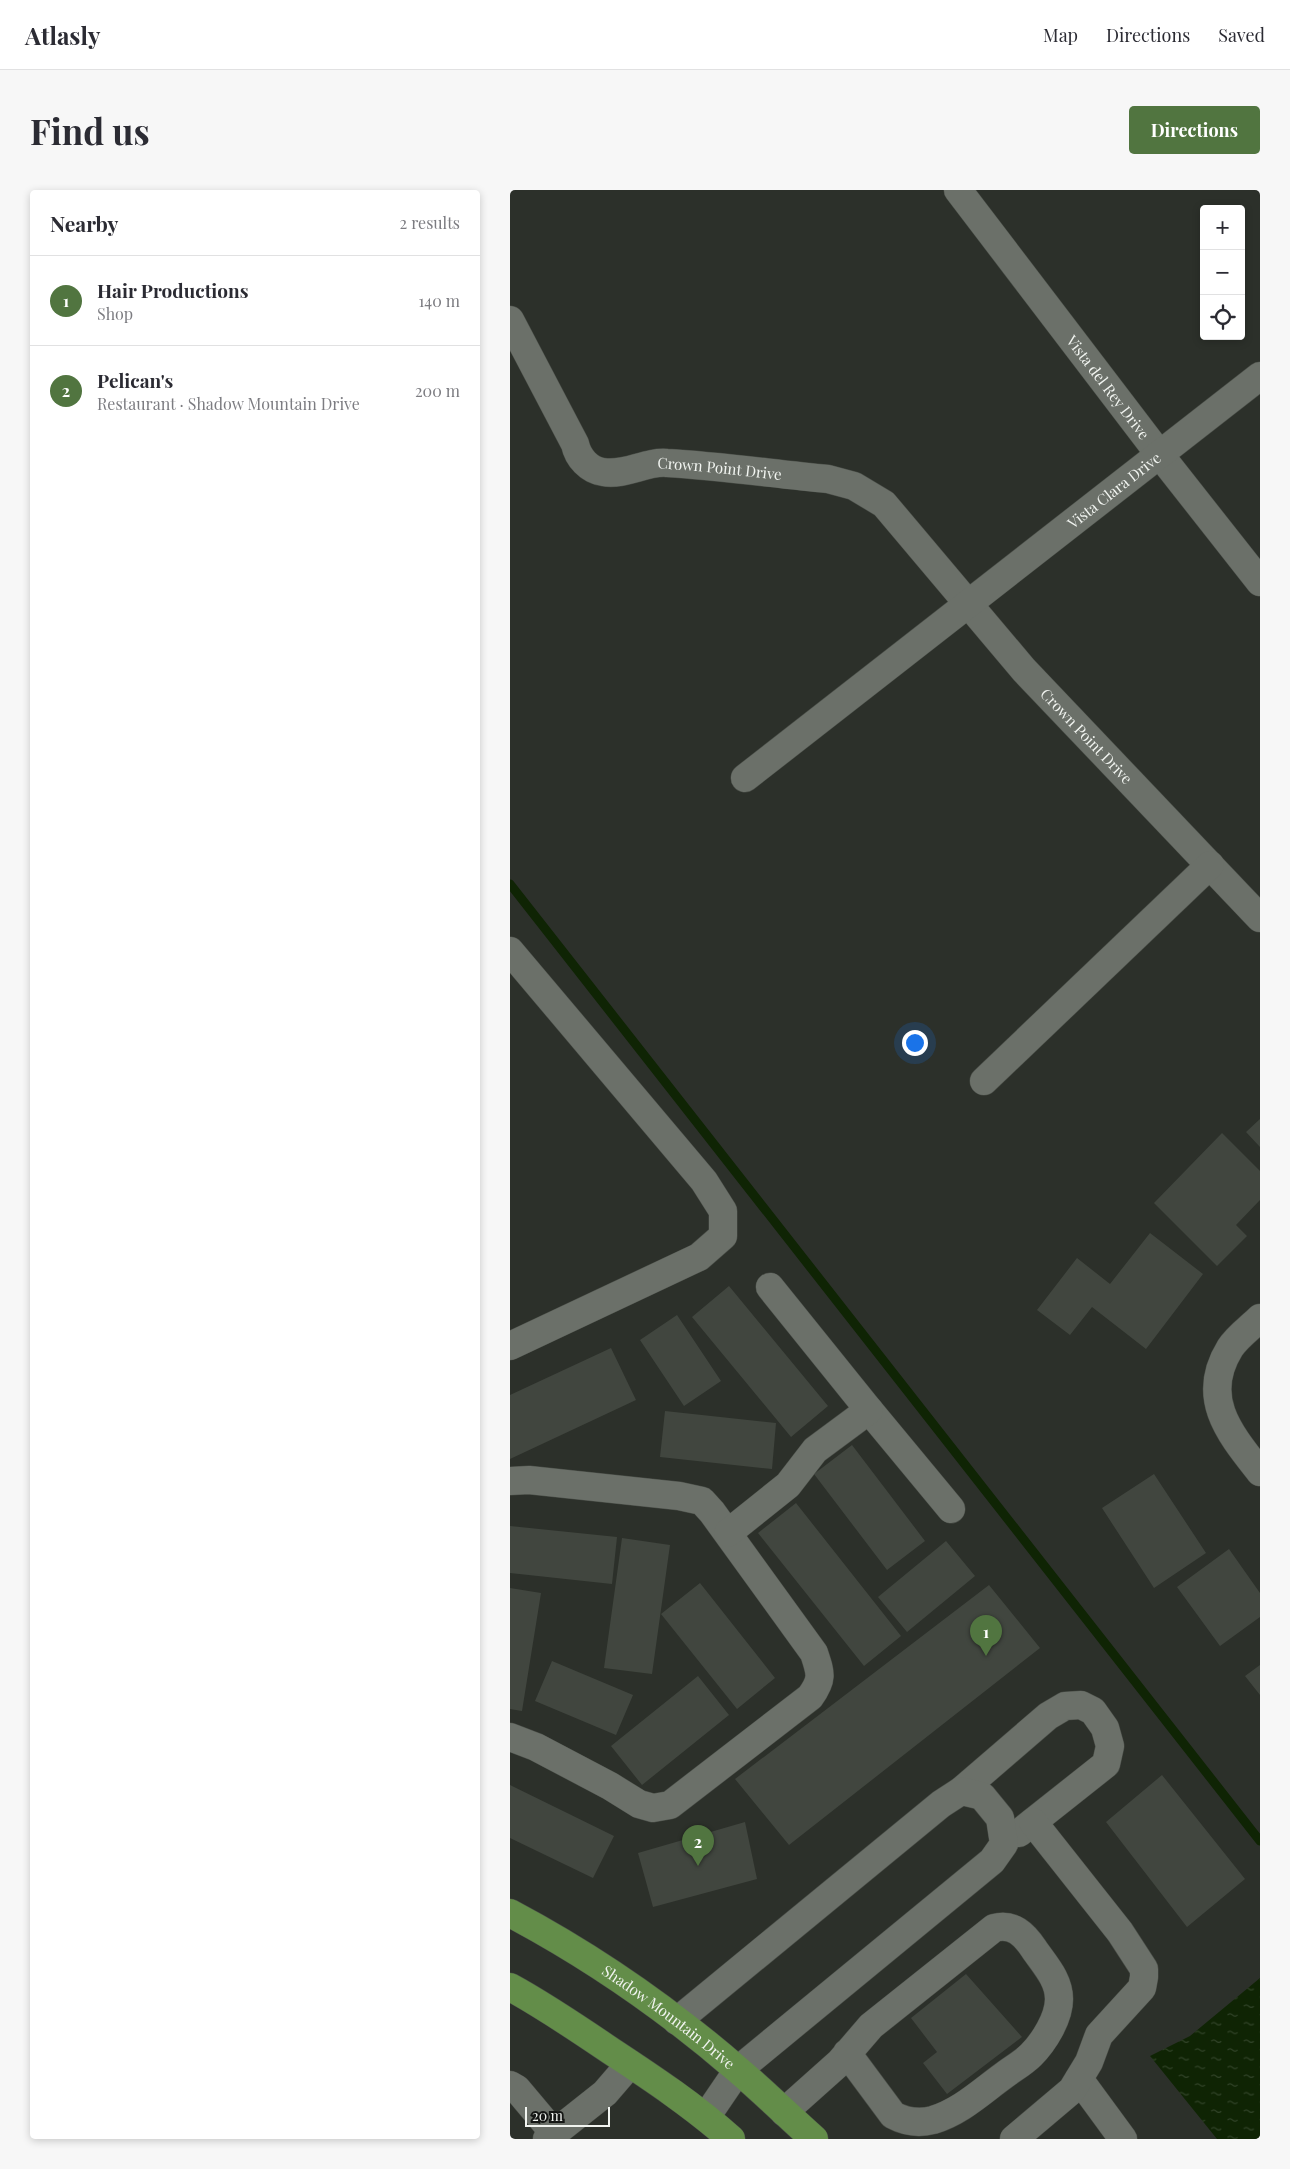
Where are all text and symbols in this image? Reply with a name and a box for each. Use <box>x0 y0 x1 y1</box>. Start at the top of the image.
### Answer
text: Atlasly <box>25 19 100 51</box>
text: Map <box>1043 23 1078 47</box>
text: Directions <box>1106 23 1190 47</box>
text: Saved <box>1218 23 1265 47</box>
button: Directions <box>1129 106 1260 154</box>
text: Find us <box>30 107 150 154</box>
map controls <box>1200 205 1245 340</box>
button: + <box>1200 205 1245 250</box>
text: Nearby <box>50 209 119 237</box>
text: 2 results <box>400 212 460 233</box>
button: − <box>1200 250 1245 295</box>
text: Hair Productions <box>97 277 248 303</box>
text: 1 <box>63 290 69 311</box>
text: 140 m <box>418 290 460 311</box>
button: locate <box>1200 295 1245 340</box>
text: Shop <box>97 303 133 324</box>
street label: Vista del Rey Drive <box>1062 330 1154 443</box>
text: Pelican's <box>97 367 173 393</box>
text: 2 <box>62 380 70 401</box>
text: 200 m <box>415 380 460 401</box>
text: Restaurant · Shadow Mountain Drive <box>97 393 360 414</box>
street label: Vista Clara Drive <box>1062 447 1165 533</box>
street label: Crown Point Drive <box>657 453 783 484</box>
street label: Crown Point Drive <box>1036 684 1137 788</box>
your location <box>902 1030 928 1056</box>
pin: 1 <box>970 1615 1002 1656</box>
pin: 2 <box>682 1825 714 1866</box>
street label: Shadow Mountain Drive <box>598 1960 740 2073</box>
scale bar <box>525 2104 610 2127</box>
text: 20 m <box>532 2106 563 2125</box>

